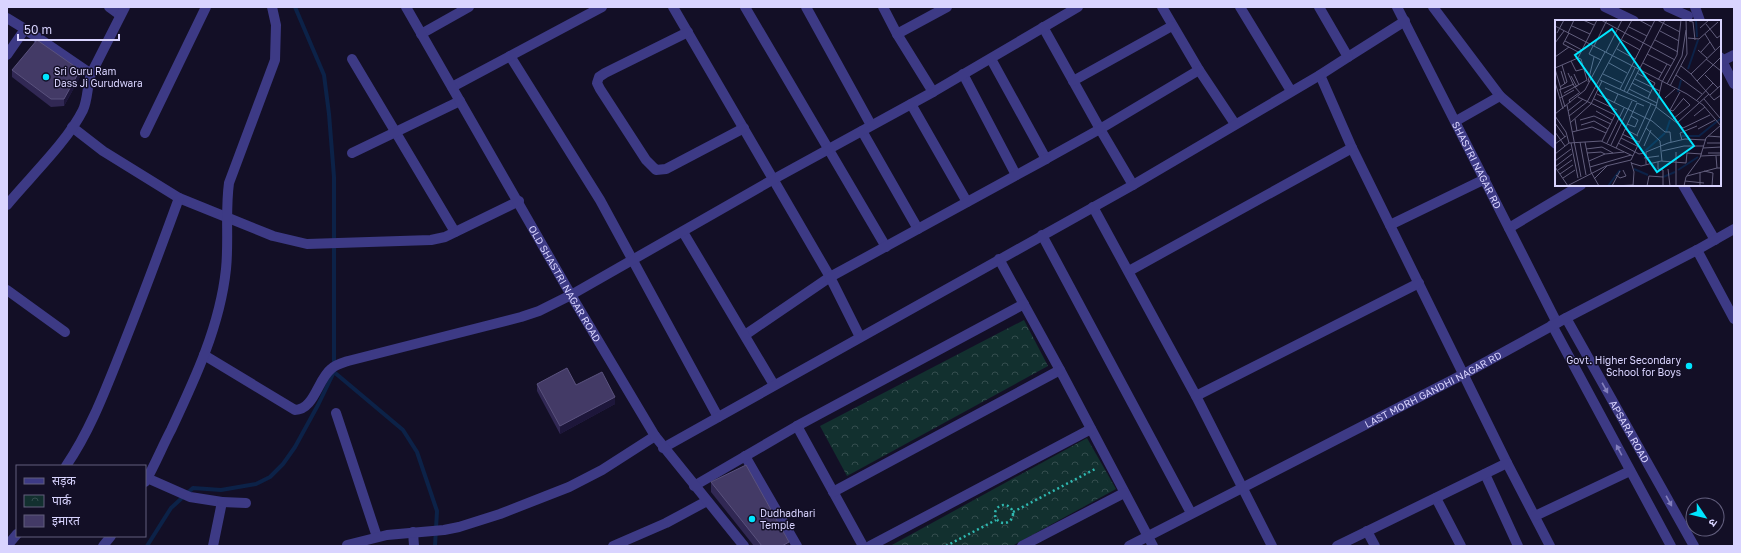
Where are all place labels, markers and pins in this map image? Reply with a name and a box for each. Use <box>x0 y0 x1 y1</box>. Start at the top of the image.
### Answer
place label: Sri Guru Ram Dass Ji Gurudwara <box>54 65 143 89</box>
marker: Sri Guru Ram Dass Ji Gurudwara <box>41 72 51 82</box>
place label: Govt. Higher Secondary School for Boys <box>1566 354 1681 378</box>
marker: Govt. Higher Secondary School for Boys <box>1684 361 1694 371</box>
place label: Dudhadhari Temple <box>760 507 816 531</box>
marker: Dudhadhari Temple <box>747 514 757 524</box>

